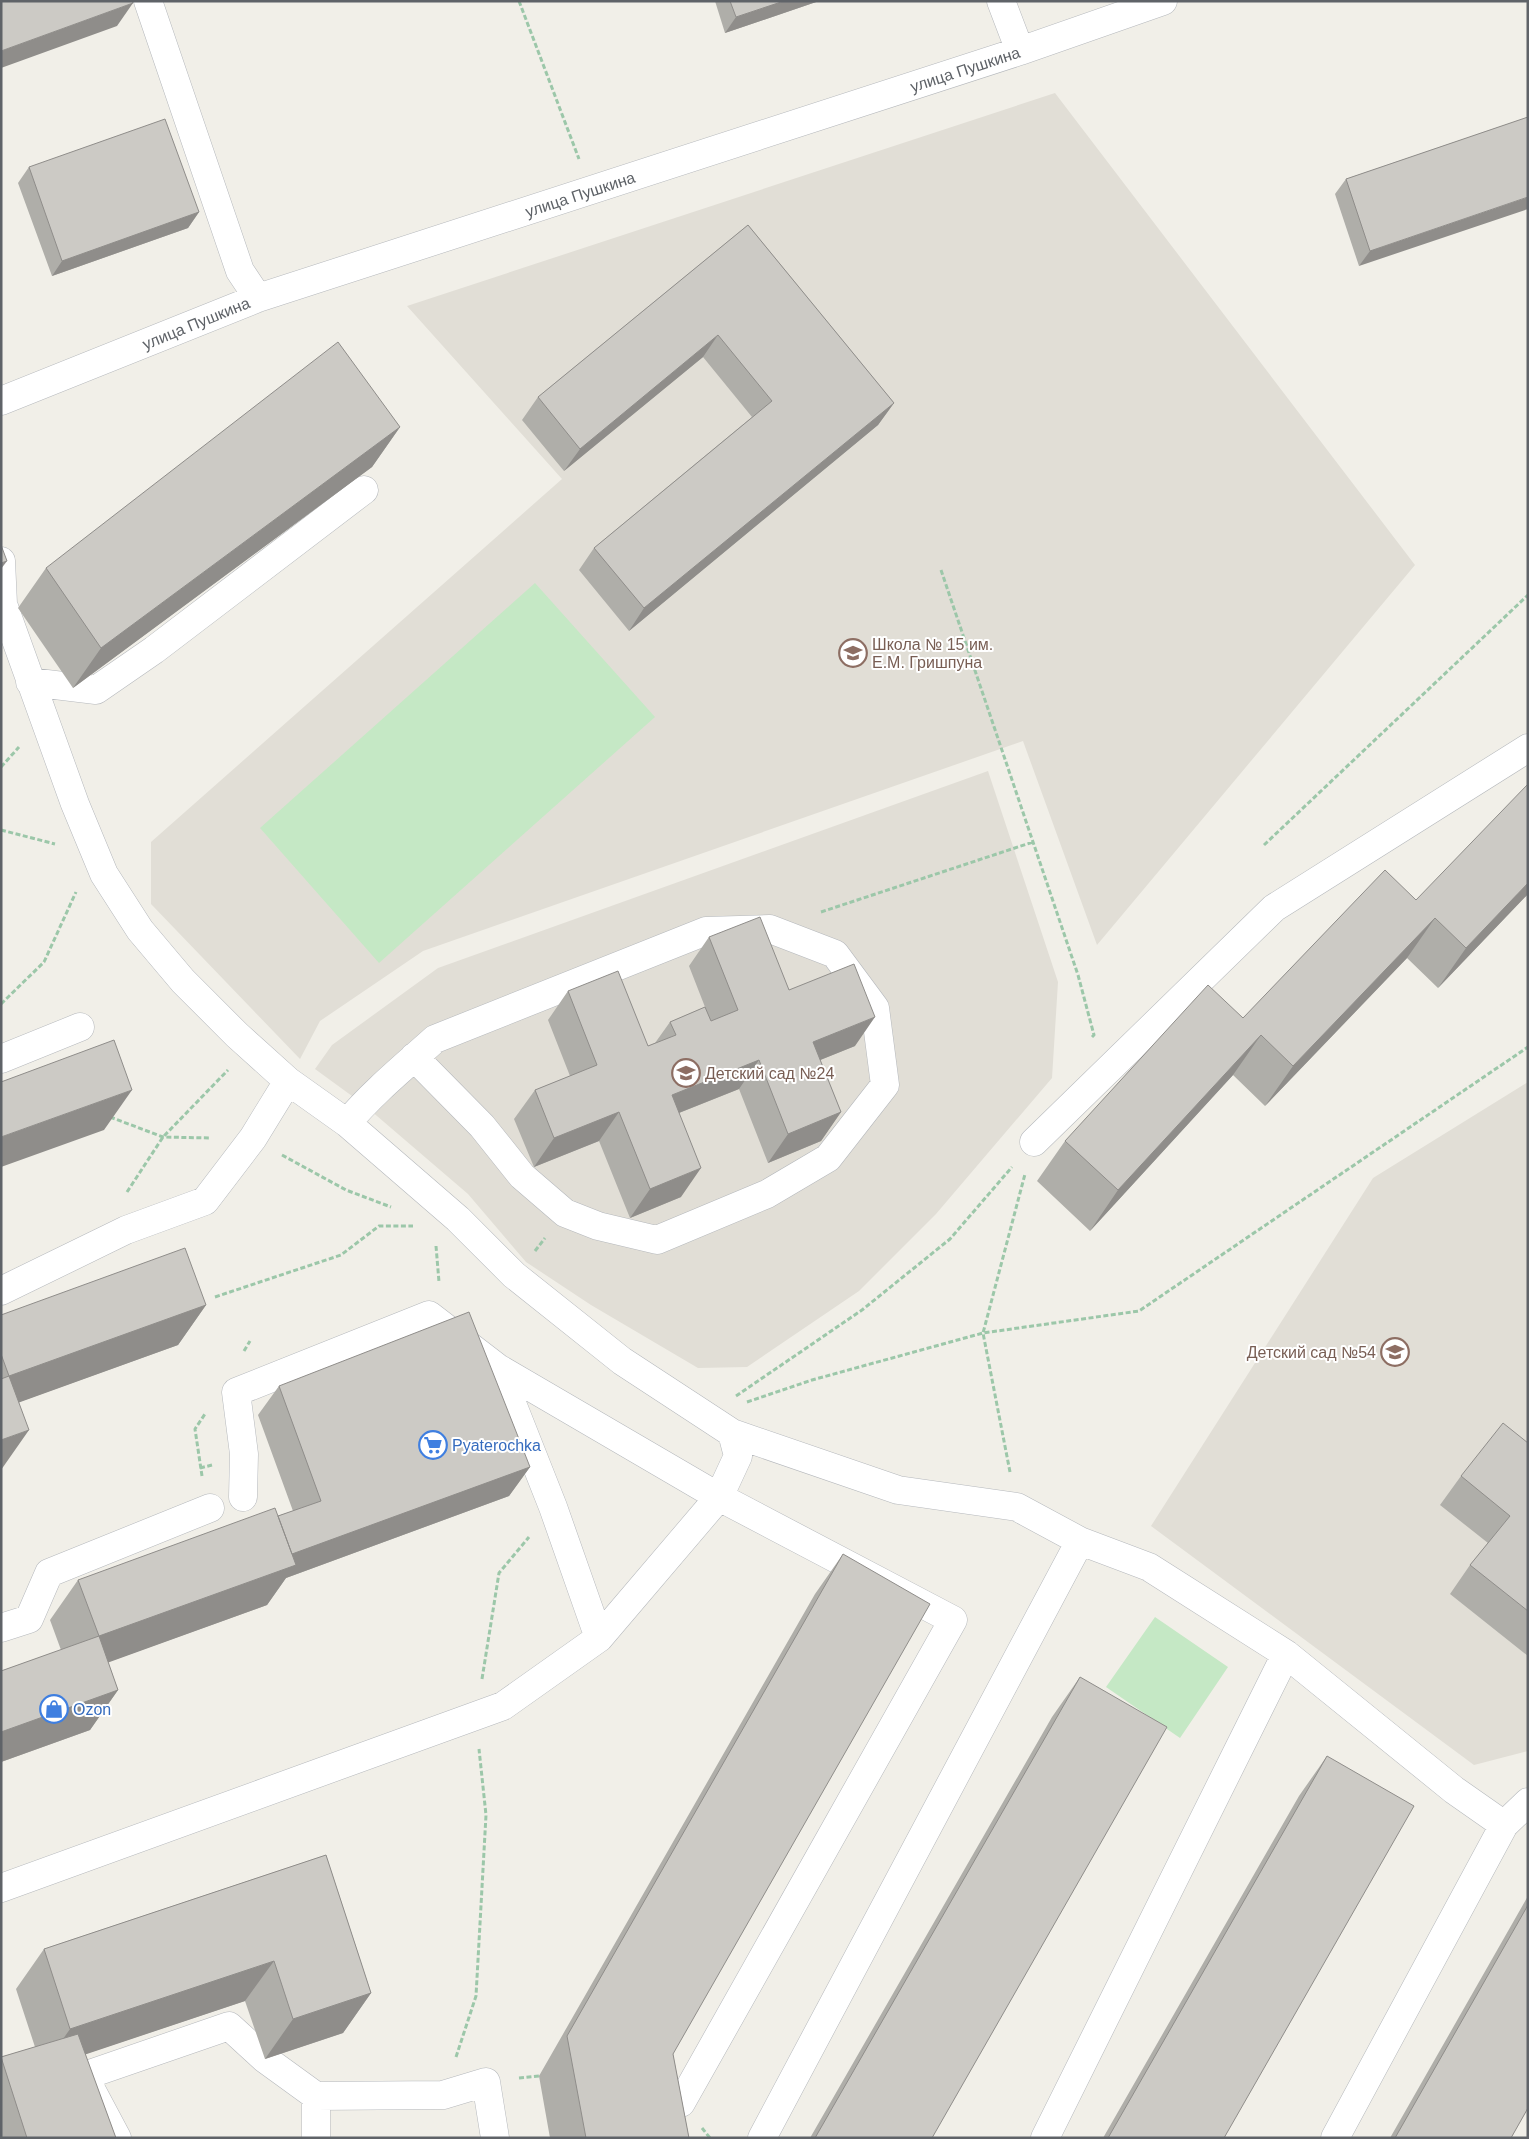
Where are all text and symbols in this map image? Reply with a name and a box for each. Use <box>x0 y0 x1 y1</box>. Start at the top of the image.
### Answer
street label: улица Пушкина <box>908 44 1022 95</box>
street label: улица Пушкина <box>523 169 637 220</box>
street label: улица Пушкина <box>140 294 253 353</box>
place label: Школа № 15 им. Е.М. Гришпуна <box>872 636 993 671</box>
school or university icon: Школа № 15 им. Е.М. Гришпуна <box>838 638 868 668</box>
school or university icon: Детский сад №24 <box>671 1058 701 1088</box>
place label: Детский сад №24 <box>705 1065 834 1082</box>
school or university icon: Детский сад №54 <box>1380 1337 1410 1367</box>
place label: Детский сад №54 <box>1247 1344 1376 1361</box>
supermarket icon: Pyaterochka <box>418 1430 448 1460</box>
place label: Pyaterochka <box>452 1437 541 1454</box>
shop icon: Ozon <box>39 1694 69 1724</box>
place label: Ozon <box>73 1701 111 1718</box>

